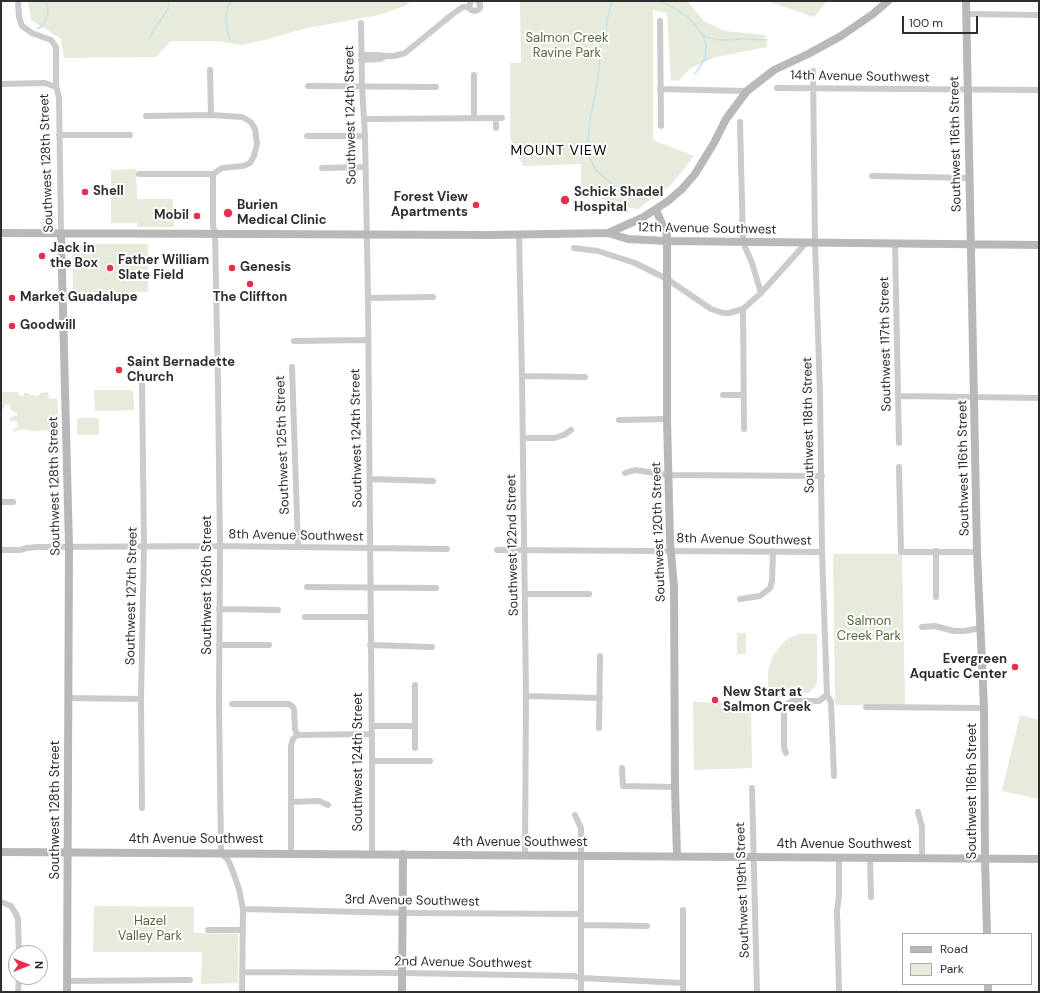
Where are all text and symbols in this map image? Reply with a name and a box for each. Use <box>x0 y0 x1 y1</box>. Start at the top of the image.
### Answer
scale bar <box>904 8 980 34</box>
text: 100 m <box>909 15 943 31</box>
park label: Salmon Creek Ravine Park <box>526 31 608 62</box>
street label: Southwest 124th Street <box>342 45 360 185</box>
street label: 14th Avenue Southwest <box>790 68 930 86</box>
street label: Southwest 116th Street <box>947 76 965 212</box>
street label: Southwest 128th Street <box>37 93 57 233</box>
district label: MOUNT VIEW <box>510 143 608 159</box>
place label: Shell <box>93 184 124 200</box>
place label: Schick Shadel Hospital <box>574 185 663 216</box>
marker: Shell <box>80 187 90 197</box>
place label: Forest View Apartments <box>391 190 468 221</box>
marker: Schick Shadel Hospital <box>559 194 571 206</box>
place label: Burien Medical Clinic <box>237 198 327 229</box>
marker: Forest View Apartments <box>471 200 481 210</box>
marker: Burien Medical Clinic <box>222 207 234 219</box>
place label: Mobil <box>154 208 189 224</box>
marker: Mobil <box>192 211 202 221</box>
street label: 12th Avenue Southwest <box>637 220 777 238</box>
place label: Jack in the Box <box>50 241 98 272</box>
marker: Jack in the Box <box>37 251 47 261</box>
place label: Father William Slate Field <box>118 253 209 284</box>
place label: Genesis <box>240 260 291 276</box>
marker: Father William Slate Field <box>105 263 115 273</box>
marker: Genesis <box>227 263 237 273</box>
street label: Southwest 117th Street <box>877 276 895 412</box>
marker: The Cliffton <box>245 279 255 289</box>
place label: Market Guadalupe <box>20 290 138 306</box>
place label: The Cliffton <box>213 290 287 306</box>
marker: Market Guadalupe <box>7 293 17 303</box>
place label: Goodwill <box>20 318 76 334</box>
marker: Goodwill <box>7 321 17 331</box>
place label: Saint Bernadette Church <box>127 355 235 386</box>
street label: Southwest 118th Street <box>800 357 818 493</box>
marker: Saint Bernadette Church <box>114 365 124 375</box>
street label: Southwest 124th Street <box>348 368 366 508</box>
street label: Southwest 125th Street <box>273 375 293 515</box>
street label: Southwest 116th Street <box>955 400 973 536</box>
street label: Southwest 128th Street <box>46 416 64 556</box>
street label: Southwest 120th Street <box>649 462 669 602</box>
street label: Southwest 122nd Street <box>504 474 522 616</box>
street label: Southwest 126th Street <box>200 515 216 655</box>
street label: Southwest 127th Street <box>123 527 141 665</box>
street label: 8th Avenue Southwest <box>228 527 364 545</box>
street label: 8th Avenue Southwest <box>676 531 812 549</box>
park label: Salmon Creek Park <box>837 614 901 645</box>
place label: Evergreen Aquatic Center <box>910 652 1007 683</box>
marker: Evergreen Aquatic Center <box>1010 662 1020 672</box>
place label: New Start at Salmon Creek <box>723 685 811 716</box>
street label: Southwest 124th Street <box>351 692 367 832</box>
marker: New Start at Salmon Creek <box>710 695 720 705</box>
street label: Southwest 116th Street <box>965 723 981 859</box>
street label: Southwest 128th Street <box>48 740 64 880</box>
street label: Southwest 119th Street <box>733 822 753 958</box>
street label: 4th Avenue Southwest <box>128 832 264 848</box>
street label: 4th Avenue Southwest <box>452 835 588 851</box>
street label: 4th Avenue Southwest <box>776 837 912 853</box>
street label: 3rd Avenue Southwest <box>344 892 480 910</box>
park label: Hazel Valley Park <box>118 914 182 945</box>
legend <box>902 933 1032 985</box>
text: Road <box>940 941 968 957</box>
north arrow <box>8 945 48 985</box>
street label: 2nd Avenue Southwest <box>394 954 532 972</box>
text: N <box>32 961 46 969</box>
text: Park <box>940 961 964 977</box>

